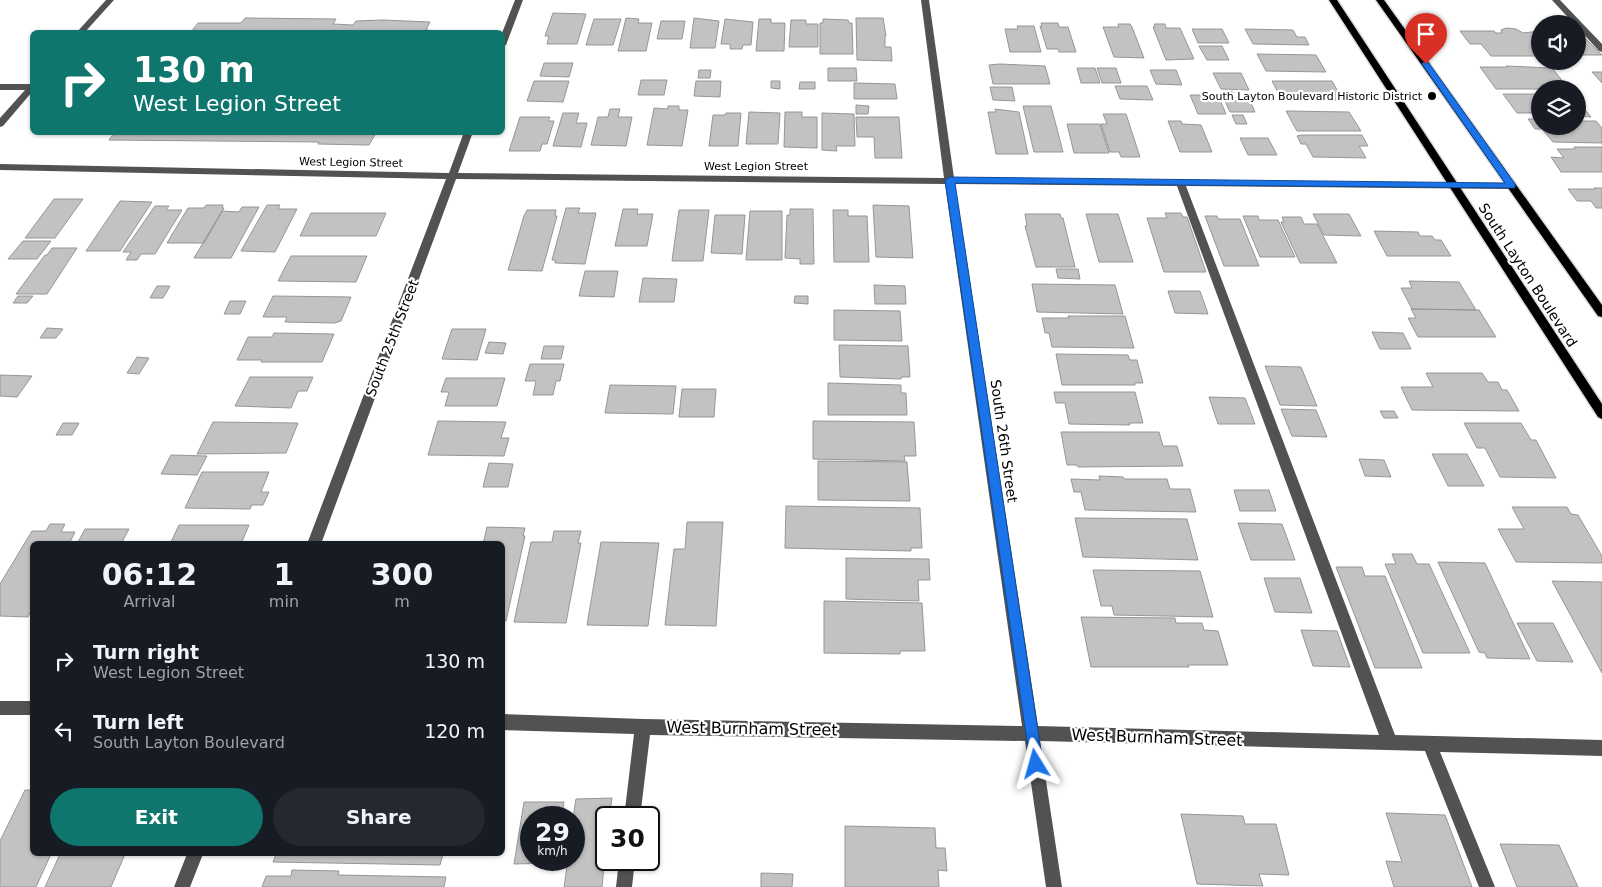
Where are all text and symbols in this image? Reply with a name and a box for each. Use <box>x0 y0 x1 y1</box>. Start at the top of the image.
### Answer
pin <box>1405 13 1447 64</box>
map controls <box>1531 15 1586 135</box>
button: sound <box>1531 15 1586 70</box>
icon: arrive <box>1412 20 1440 48</box>
icon: right <box>50 50 115 115</box>
text: 130 m <box>133 50 255 90</box>
button: layers <box>1531 80 1586 135</box>
place label: South Layton Boulevard Historic District <box>1202 90 1423 103</box>
marker: South Layton Boulevard Historic District <box>1426 90 1438 102</box>
text: West Legion Street <box>133 91 341 116</box>
street label: West Legion Street <box>299 155 404 170</box>
street label: West Legion Street <box>704 160 809 173</box>
street label: South Layton Boulevard <box>1476 200 1580 350</box>
street label: South 25th Street <box>362 277 422 399</box>
street label: South 26th Street <box>987 378 1021 504</box>
text: 06:12 <box>102 557 197 592</box>
text: 1 <box>273 557 294 592</box>
text: 300 <box>371 557 433 592</box>
text: Arrival <box>123 592 175 611</box>
text: min <box>269 592 299 611</box>
text: m <box>394 592 410 611</box>
text: Turn right <box>93 641 199 663</box>
icon: right <box>50 647 78 675</box>
text: 130 m <box>424 650 485 672</box>
text: West Legion Street <box>93 663 244 682</box>
text: Turn left <box>93 711 184 733</box>
icon: left <box>50 717 78 745</box>
street label: West Burnham Street <box>666 718 838 739</box>
text: 120 m <box>424 720 485 742</box>
street label: West Burnham Street <box>1071 725 1243 750</box>
text: South Layton Boulevard <box>93 733 285 752</box>
position arrow <box>1009 737 1061 789</box>
button: Exit <box>50 788 263 846</box>
button: Share <box>273 788 485 846</box>
speed limit sign: 30 <box>595 806 660 871</box>
text: 29 <box>535 818 570 847</box>
text: km/h <box>537 844 568 858</box>

